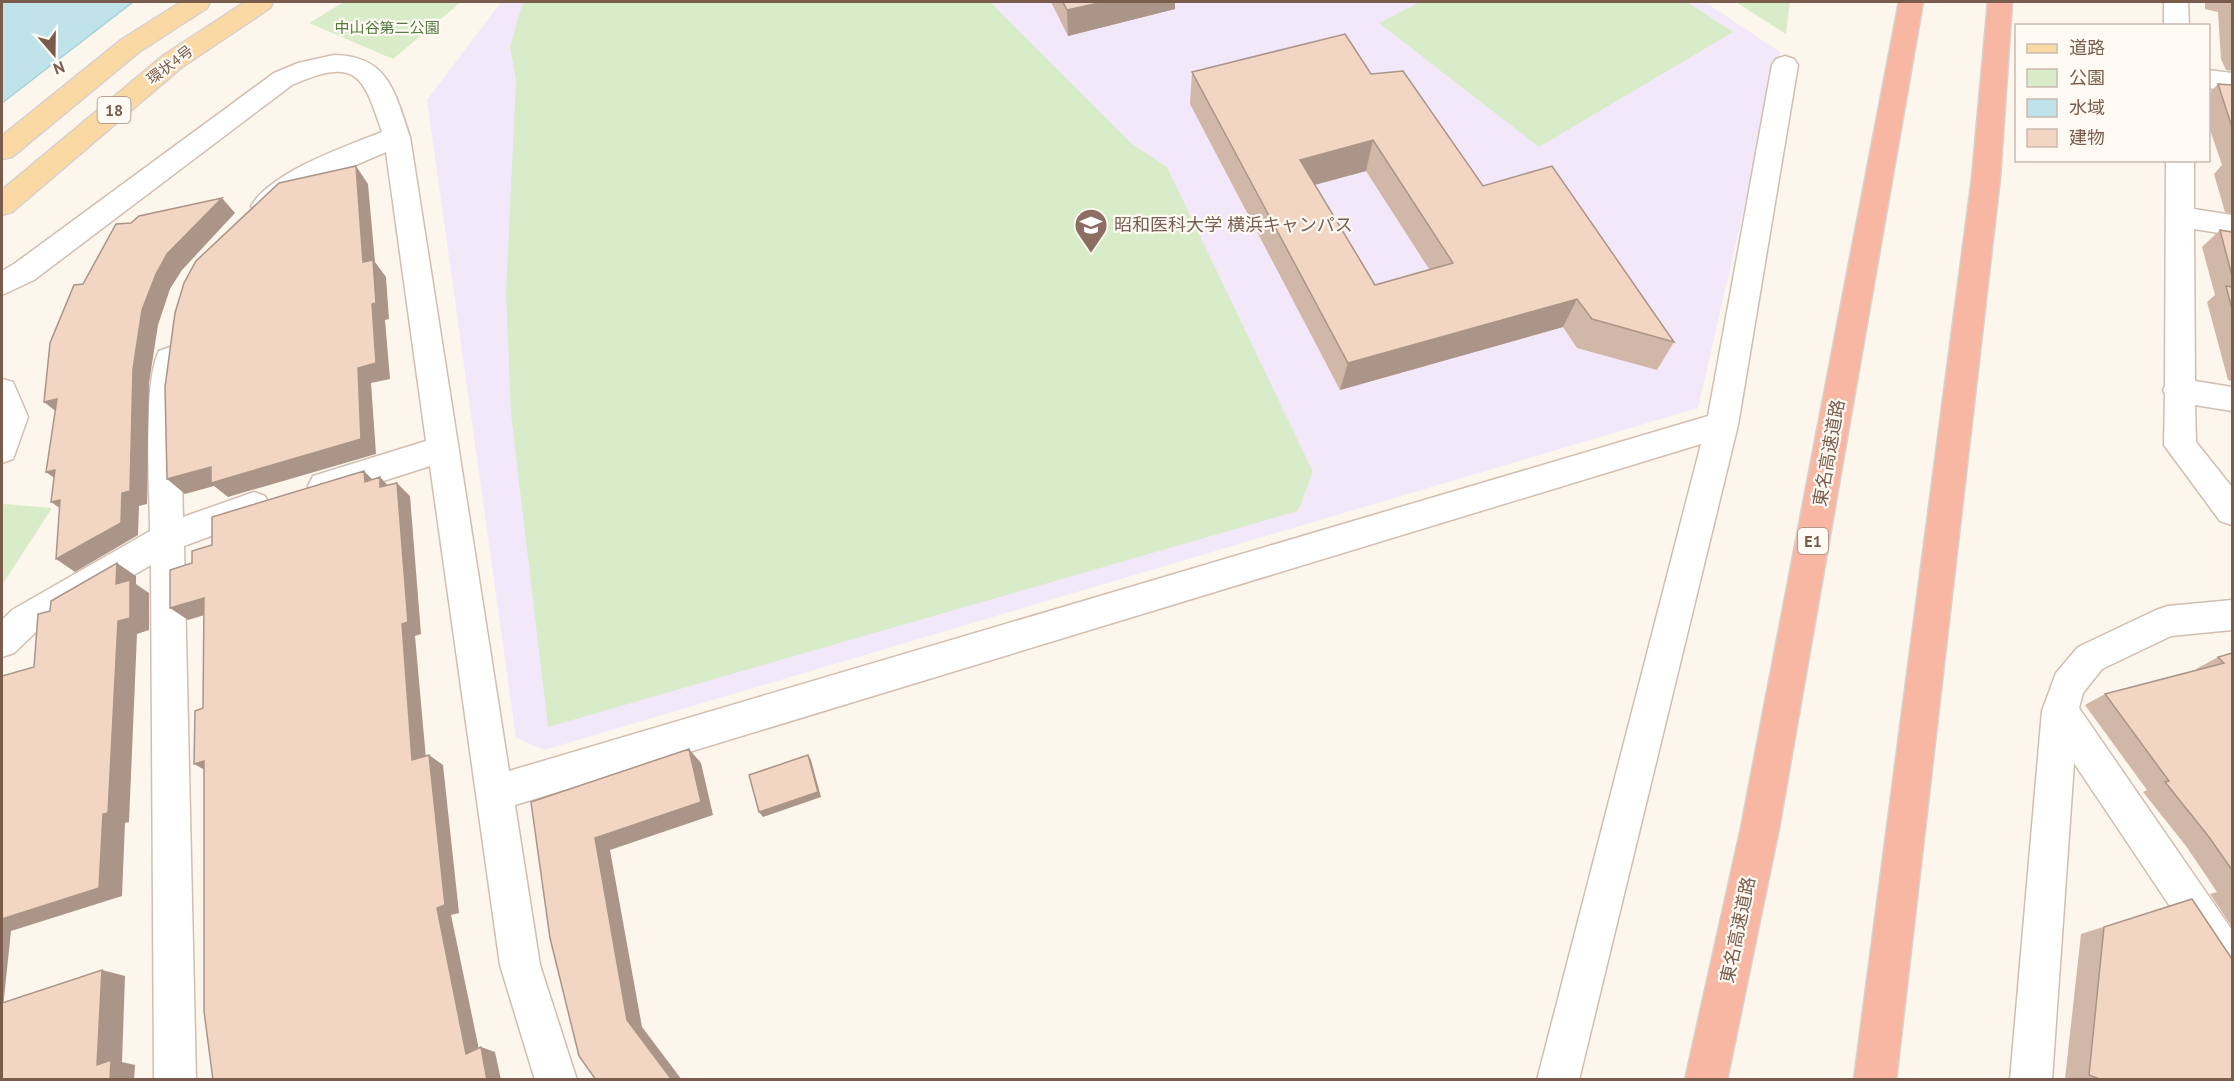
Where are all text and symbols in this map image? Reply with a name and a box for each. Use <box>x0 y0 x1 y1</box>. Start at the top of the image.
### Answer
park label: 中山谷第二公園 <box>334 18 440 37</box>
north arrow <box>24 24 84 84</box>
legend <box>2015 24 2210 162</box>
text: 道路 <box>2069 36 2105 59</box>
street label: 環状4号 <box>143 41 197 88</box>
text: N <box>51 57 67 79</box>
text: 公園 <box>2069 66 2105 89</box>
text: 水域 <box>2069 96 2105 119</box>
road number: 18 <box>98 97 130 123</box>
text: 建物 <box>2069 126 2105 149</box>
school or university icon: 昭和医科大学 横浜キャンパス <box>1073 207 1109 254</box>
place label: 昭和医科大学 横浜キャンパス <box>1114 213 1353 236</box>
street label: 東名高速道路 <box>1808 398 1849 508</box>
road number: E1 <box>1798 528 1828 554</box>
street label: 東名高速道路 <box>1715 875 1760 985</box>

